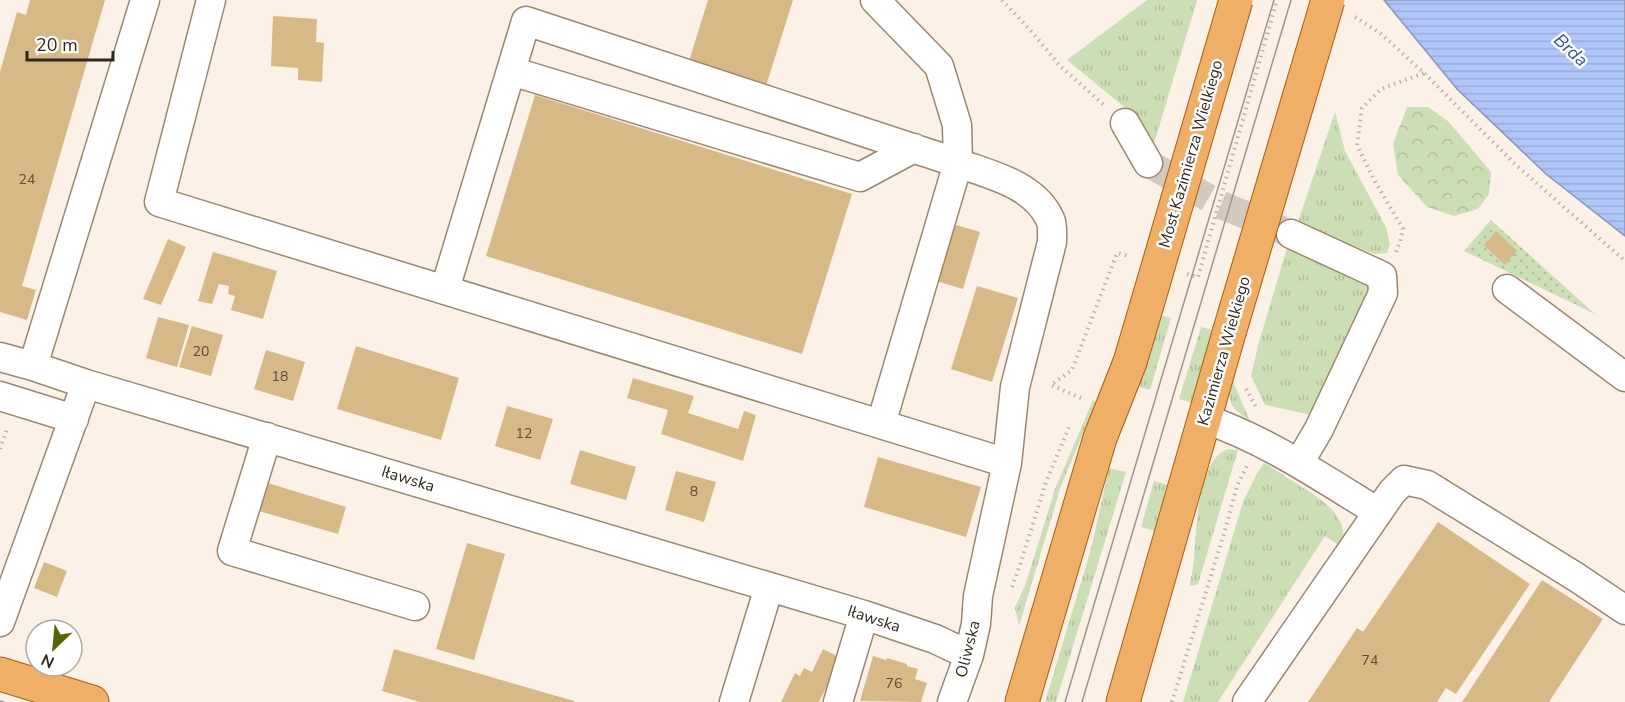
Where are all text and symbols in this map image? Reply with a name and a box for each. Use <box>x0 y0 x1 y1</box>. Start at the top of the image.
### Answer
scale bar <box>27 24 112 62</box>
water label: Brda <box>1549 28 1593 72</box>
text: 20 m <box>36 33 78 57</box>
street label: Most Kazimierza Wielkiego <box>1154 58 1228 250</box>
house number: 24 <box>19 170 35 189</box>
street label: Kazimierza Wielkiego <box>1192 274 1256 428</box>
house number: 20 <box>193 342 209 361</box>
house number: 18 <box>272 367 288 386</box>
house number: 12 <box>516 424 532 443</box>
street label: Iławska <box>379 460 437 498</box>
house number: 8 <box>690 482 698 501</box>
street label: Iławska <box>845 600 903 638</box>
north arrow <box>24 618 84 678</box>
street label: Oliwska <box>950 618 986 680</box>
text: N <box>38 648 58 673</box>
house number: 74 <box>1362 651 1378 670</box>
house number: 76 <box>886 674 902 693</box>

